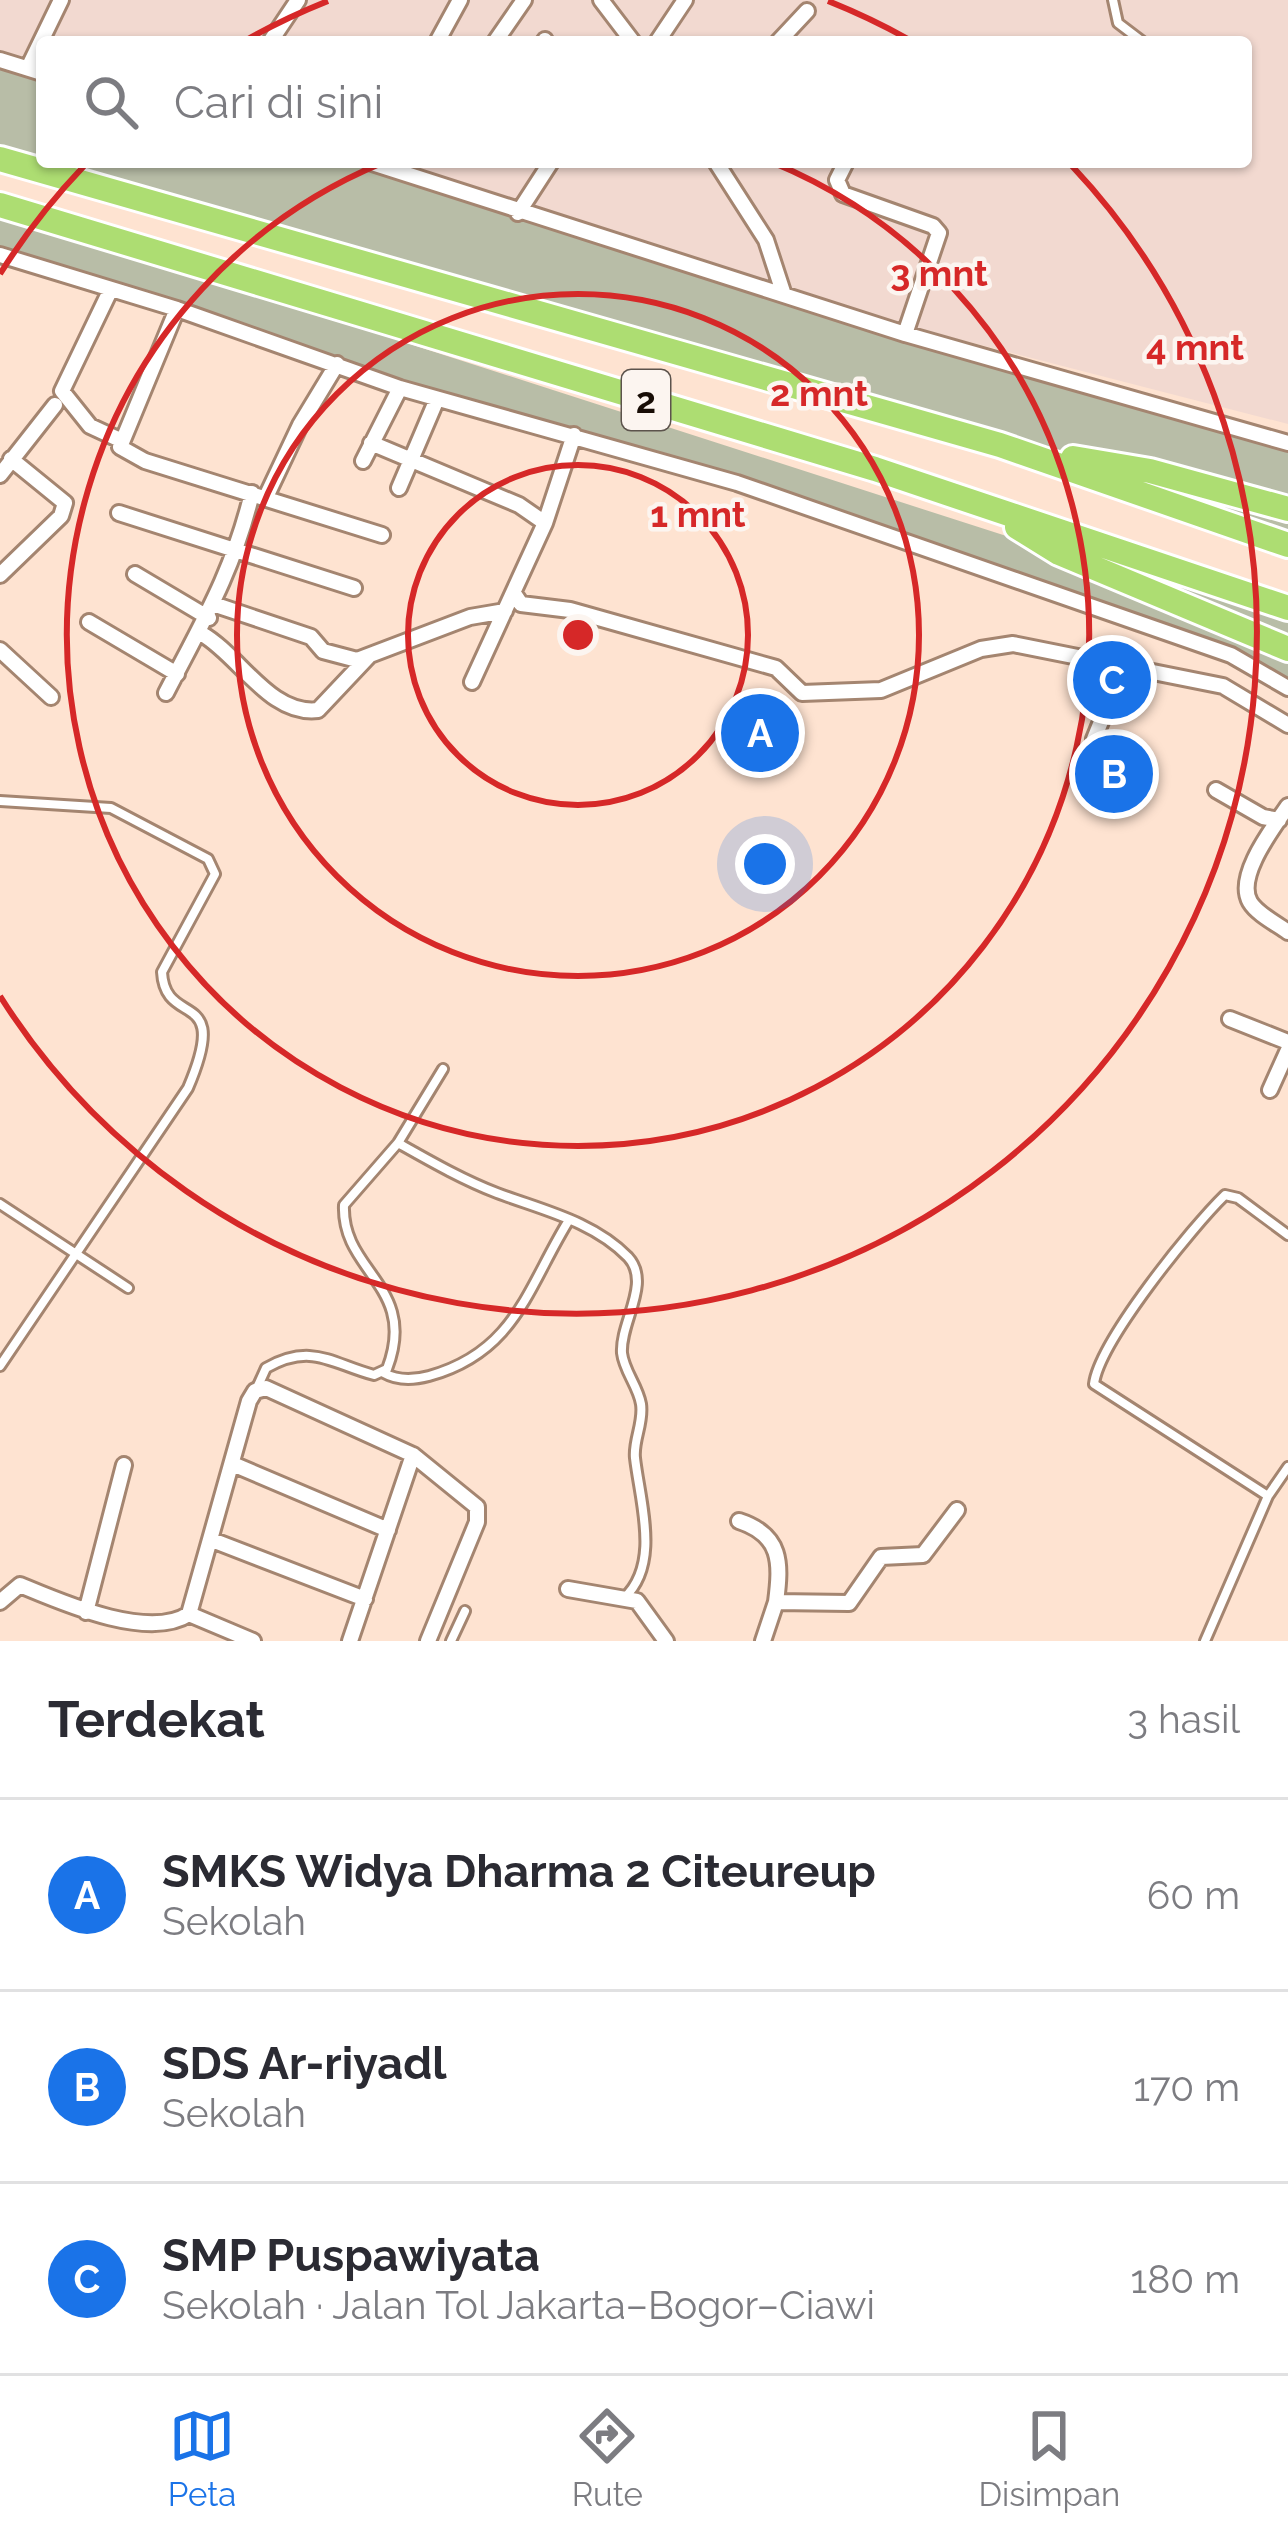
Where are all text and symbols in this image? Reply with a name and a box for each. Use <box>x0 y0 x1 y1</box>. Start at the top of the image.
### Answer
search box <box>36 36 1252 168</box>
icon: search <box>78 69 144 135</box>
text: Cari di sini <box>174 76 383 129</box>
text: 3 mnt <box>890 252 988 294</box>
text: 4 mnt <box>1146 326 1244 368</box>
road number: 2 <box>622 370 670 430</box>
text: 2 mnt <box>770 372 868 414</box>
text: 1 mnt <box>650 493 746 535</box>
centre of rings <box>557 614 599 656</box>
pin: C <box>1073 635 1151 725</box>
pin: A <box>721 688 799 778</box>
pin: B <box>1075 729 1153 819</box>
your location <box>735 834 795 894</box>
text: Terdekat <box>48 1689 265 1749</box>
text: 3 hasil <box>1127 1696 1240 1742</box>
text: SMKS Widya Dharma 2 Citeureup <box>162 1845 876 1898</box>
text: A <box>74 1872 100 1918</box>
text: 60 m <box>1147 1872 1240 1918</box>
text: Sekolah <box>162 1898 306 1944</box>
text: SDS Ar-riyadl <box>162 2037 447 2090</box>
text: B <box>74 2064 100 2110</box>
text: 170 m <box>1133 2064 1240 2110</box>
text: Sekolah <box>162 2090 306 2136</box>
text: SMP Puspawiyata <box>162 2229 540 2282</box>
text: C <box>74 2256 100 2302</box>
text: 180 m <box>1131 2256 1240 2302</box>
text: Sekolah · Jalan Tol Jakarta–Bogor–Ciawi <box>162 2282 875 2328</box>
tab: Peta <box>168 2403 236 2514</box>
tab: Rute <box>572 2403 643 2514</box>
tab: Disimpan <box>978 2403 1120 2514</box>

